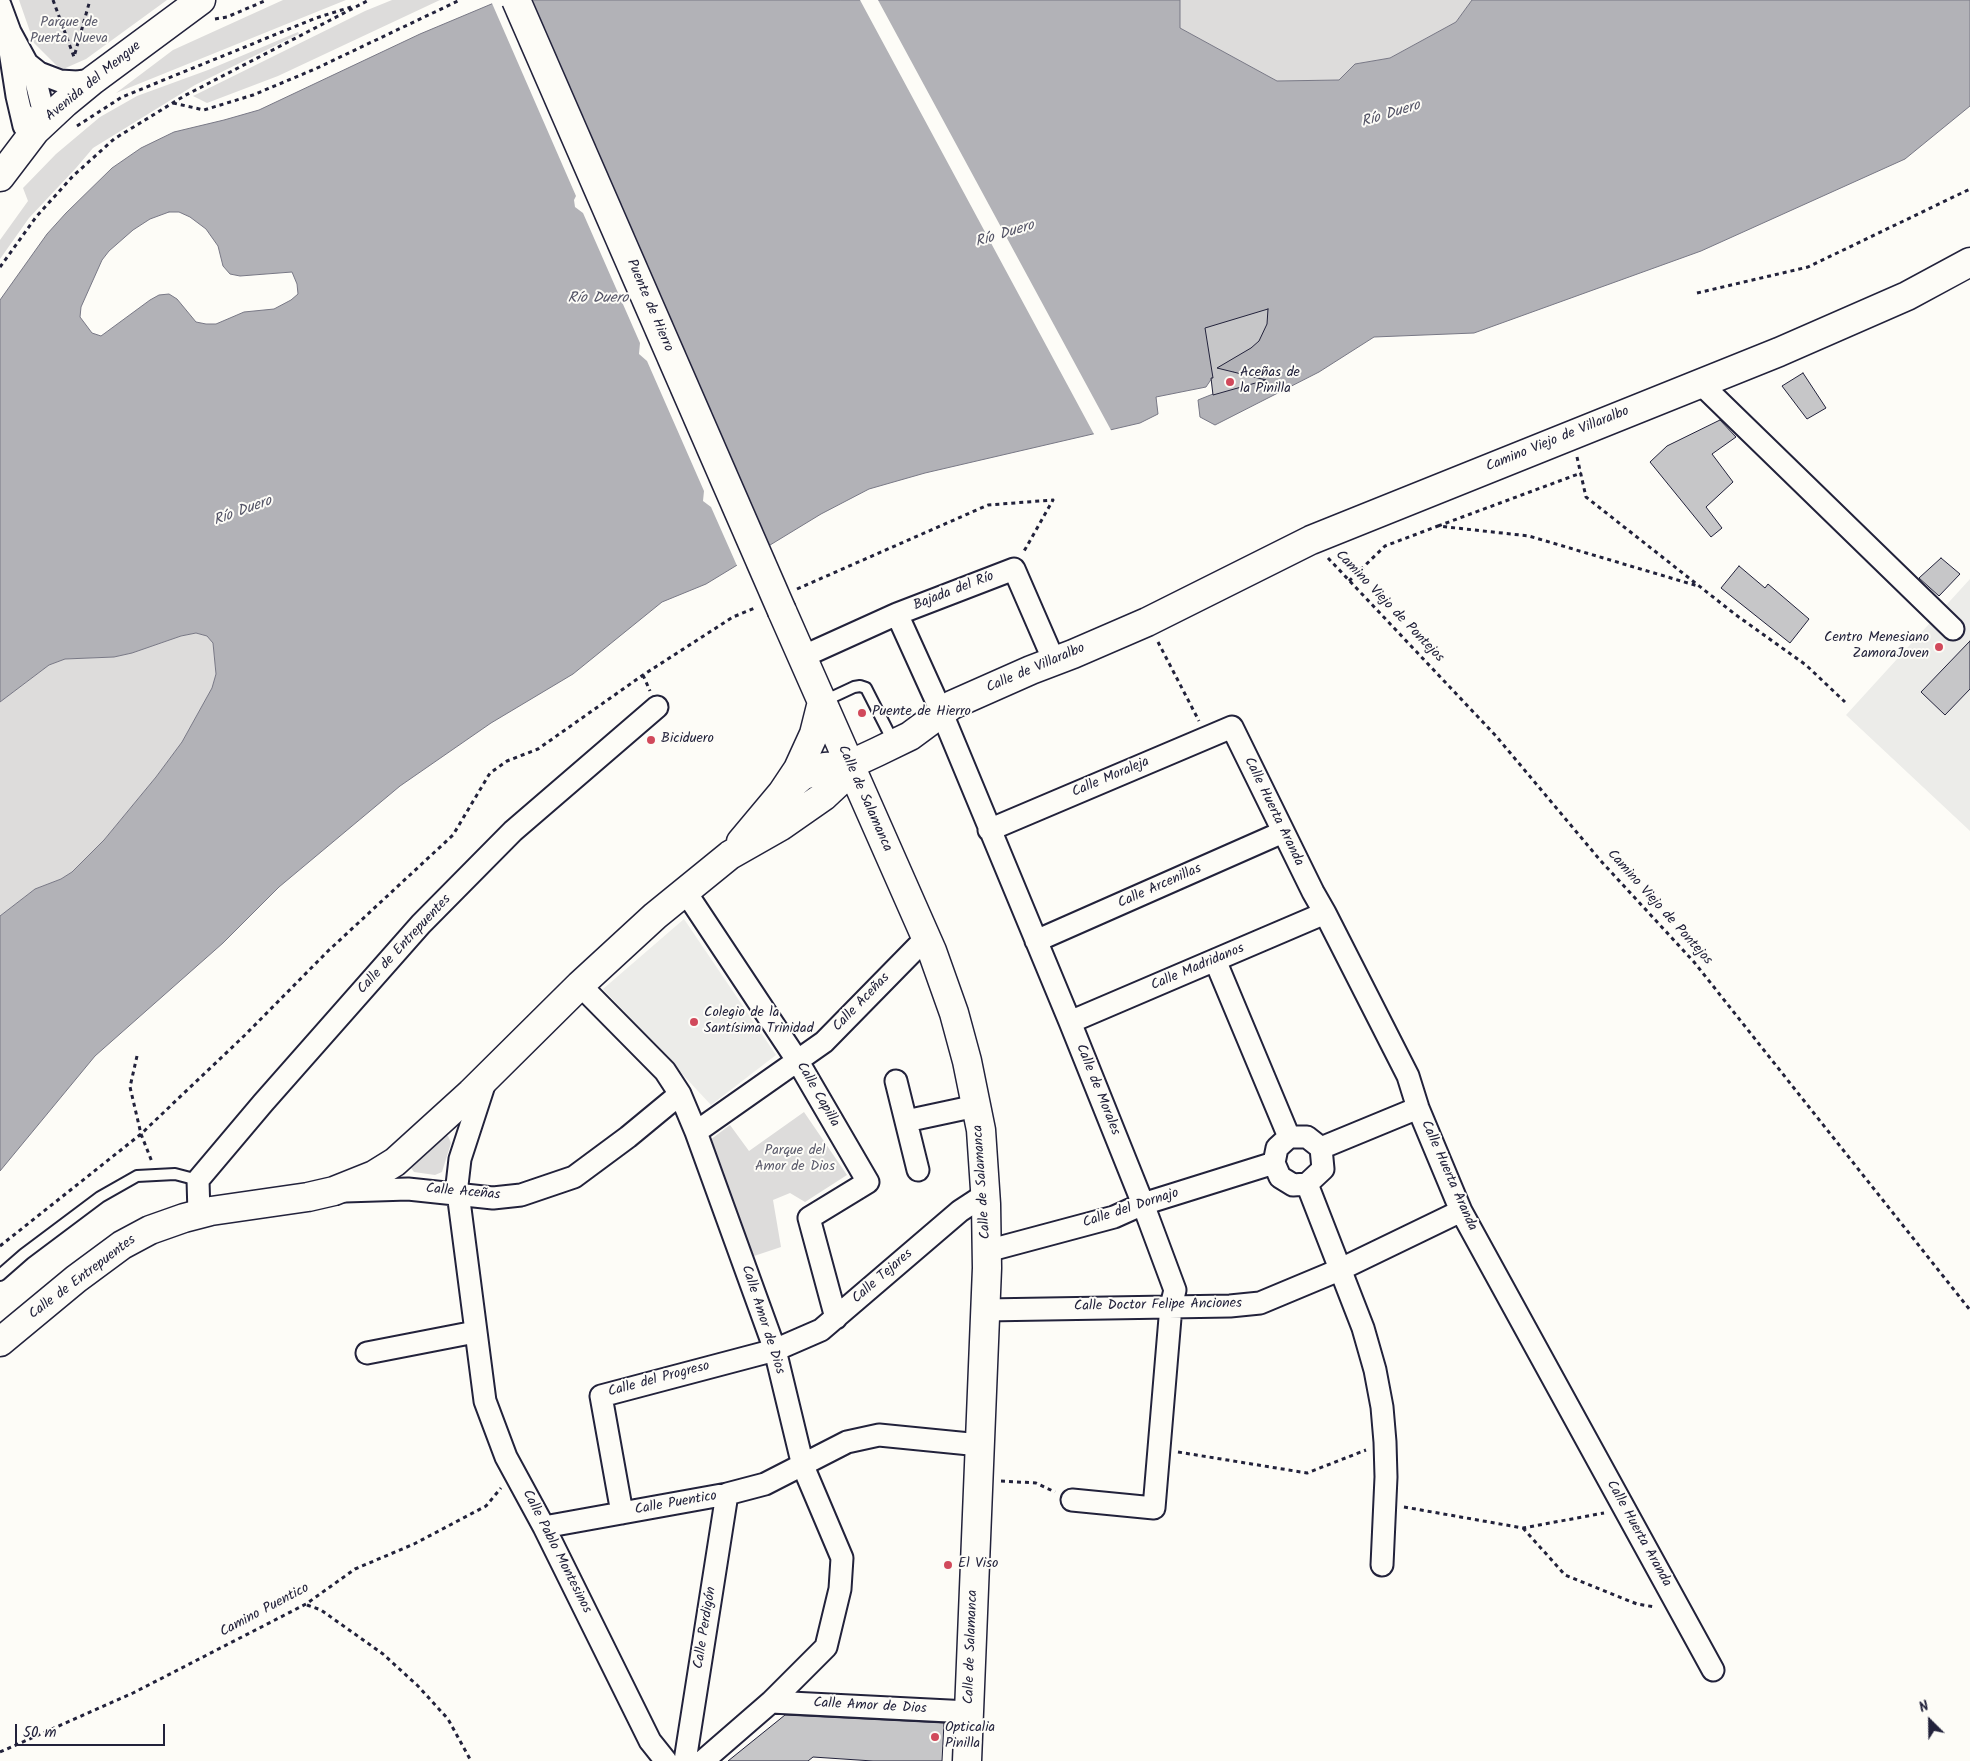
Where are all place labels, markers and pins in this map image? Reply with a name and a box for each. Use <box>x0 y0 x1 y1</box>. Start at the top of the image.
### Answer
place label: Aceñas de la Pinilla <box>1240 366 1300 398</box>
marker: Aceñas de la Pinilla <box>1224 376 1236 388</box>
place label: Centro Menesiano ZamoraJoven <box>1824 631 1929 664</box>
marker: Centro Menesiano ZamoraJoven <box>1933 641 1945 653</box>
place label: Puente de Hierro <box>872 705 971 721</box>
marker: Puente de Hierro <box>856 707 868 719</box>
place label: Biciduero <box>661 732 714 748</box>
marker: Biciduero <box>645 734 657 746</box>
place label: Colegio de la Santísima Trinidad <box>704 1006 814 1038</box>
marker: Colegio de la Santísima Trinidad <box>688 1016 700 1028</box>
place label: El Viso <box>958 1557 998 1573</box>
marker: El Viso <box>942 1559 954 1571</box>
place label: Opticalia Pinilla <box>945 1721 995 1754</box>
marker: Opticalia Pinilla <box>929 1731 941 1743</box>

